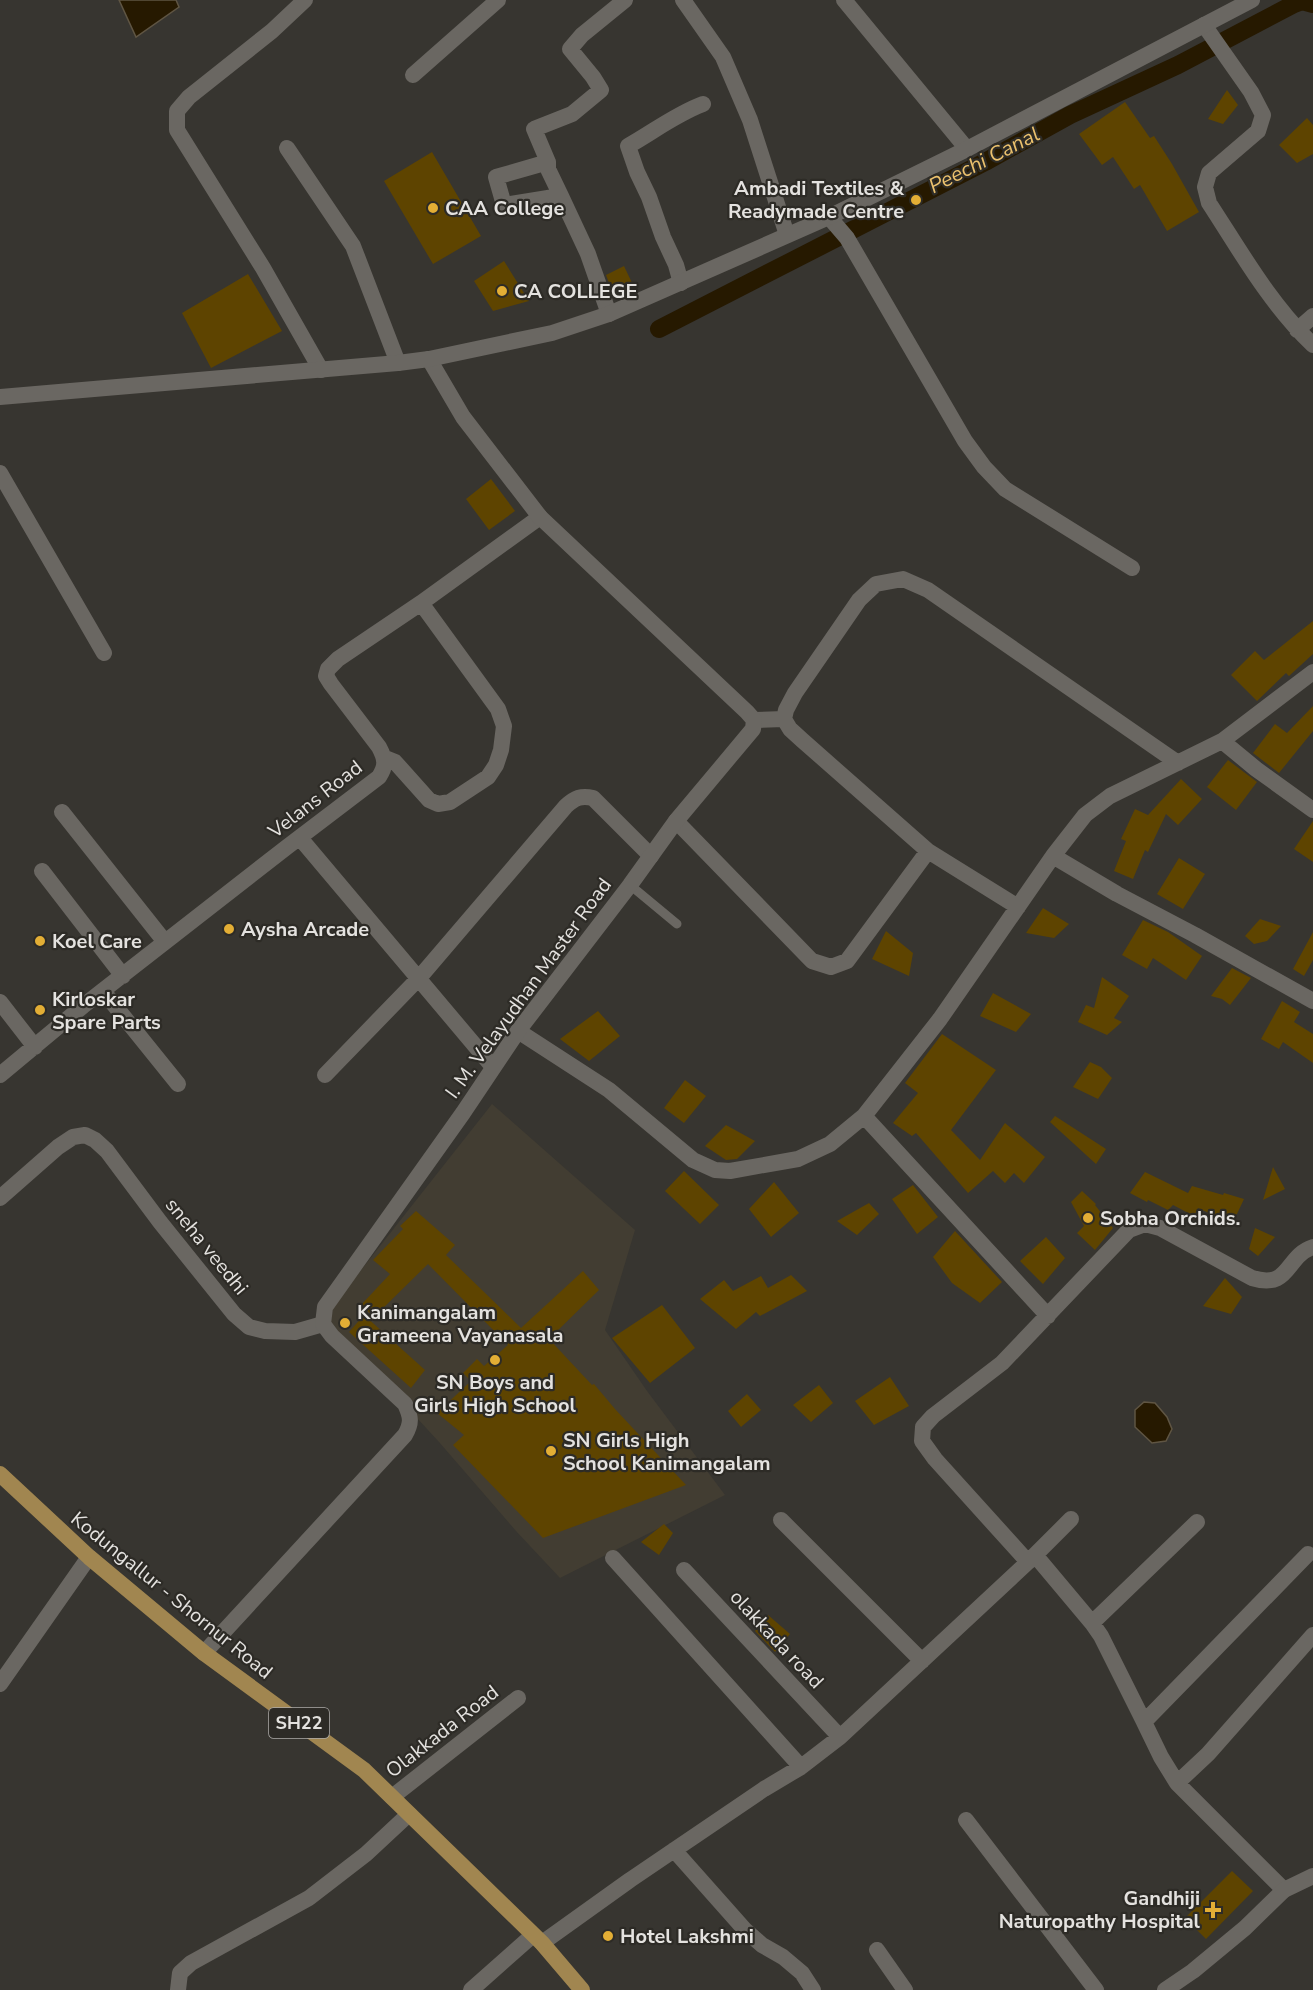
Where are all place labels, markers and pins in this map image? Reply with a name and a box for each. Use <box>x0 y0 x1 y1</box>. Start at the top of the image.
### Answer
place label: Ambadi Textiles & Readymade Centre <box>728 175 904 225</box>
marker: Ambadi Textiles & Readymade Centre <box>909 193 923 207</box>
place label: CAA College <box>445 195 564 222</box>
marker: CAA College <box>426 201 440 215</box>
place label: CA COLLEGE <box>514 278 637 305</box>
marker: CA COLLEGE <box>495 284 509 298</box>
place label: Aysha Arcade <box>241 916 369 943</box>
marker: Aysha Arcade <box>222 922 236 936</box>
place label: Koel Care <box>52 928 142 955</box>
marker: Koel Care <box>33 934 47 948</box>
place label: Kirloskar Spare Parts <box>52 986 161 1036</box>
marker: Kirloskar Spare Parts <box>33 1003 47 1017</box>
place label: Sobha Orchids. <box>1100 1205 1240 1232</box>
marker: Sobha Orchids. <box>1081 1211 1095 1225</box>
place label: Kanimangalam Grameena Vayanasala <box>357 1299 563 1349</box>
marker: Kanimangalam Grameena Vayanasala <box>338 1316 352 1330</box>
marker: SN Boys and Girls High School <box>488 1353 502 1367</box>
place label: SN Boys and Girls High School <box>414 1369 577 1419</box>
place label: SN Girls High School Kanimangalam <box>563 1427 771 1477</box>
marker: SN Girls High School Kanimangalam <box>544 1444 558 1458</box>
place label: Gandhiji Naturopathy Hospital <box>999 1885 1201 1935</box>
marker: Gandhiji Naturopathy Hospital <box>1204 1901 1222 1919</box>
place label: Hotel Lakshmi <box>620 1923 754 1950</box>
marker: Hotel Lakshmi <box>601 1929 615 1943</box>

